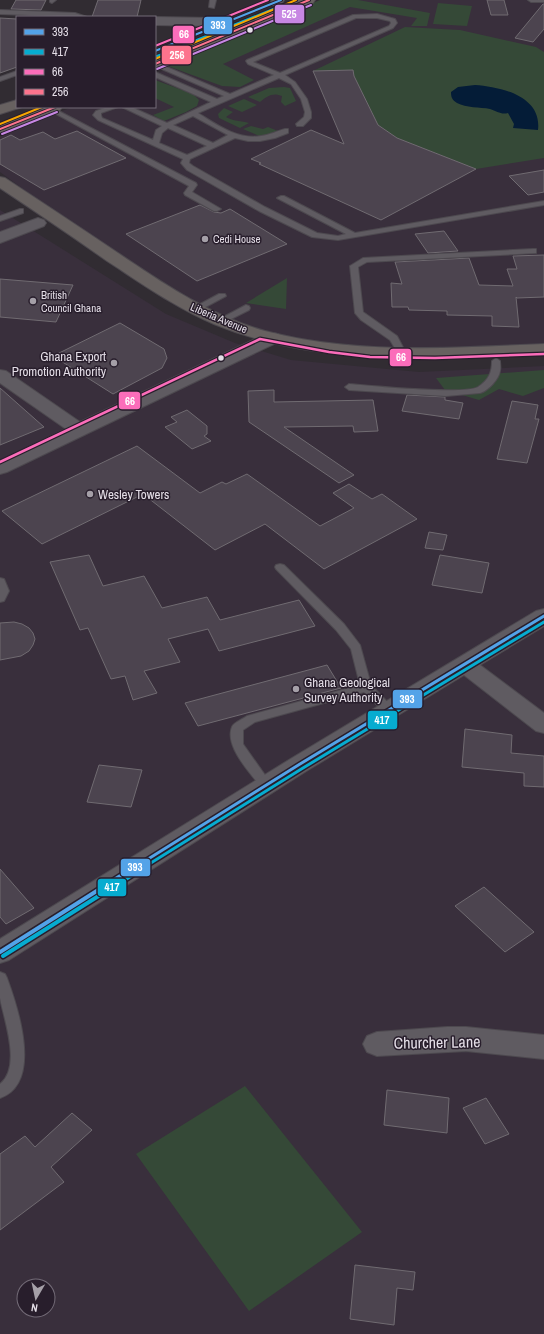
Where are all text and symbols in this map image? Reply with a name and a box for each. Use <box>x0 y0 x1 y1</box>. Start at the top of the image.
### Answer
line badge: 525 <box>274 4 305 24</box>
text: 525 <box>281 7 297 21</box>
legend <box>16 16 156 108</box>
line badge: 393 <box>203 16 233 35</box>
text: 393 <box>210 18 226 32</box>
text: 393 <box>52 24 68 40</box>
line badge: 66 <box>172 25 195 44</box>
unlabelled marker <box>245 25 255 35</box>
text: 66 <box>179 27 189 41</box>
text: 417 <box>52 44 69 60</box>
line badge: 256 <box>161 45 192 65</box>
text: 256 <box>169 48 185 62</box>
text: 66 <box>52 64 63 80</box>
text: 256 <box>52 84 68 100</box>
place label: Cedi House <box>213 232 261 246</box>
marker: Cedi House <box>200 234 210 244</box>
place label: British Council Ghana <box>41 288 101 315</box>
marker: British Council Ghana <box>28 296 38 306</box>
street label: Liberia Avenue <box>188 300 250 336</box>
place label: Ghana Export Promotion Authority <box>12 348 107 380</box>
line badge: 66 <box>389 348 412 367</box>
text: 66 <box>396 350 406 364</box>
unlabelled marker <box>216 353 226 363</box>
marker: Ghana Export Promotion Authority <box>109 358 119 368</box>
line badge: 66 <box>118 391 141 410</box>
text: 66 <box>125 394 135 408</box>
place label: Wesley Towers <box>98 486 169 503</box>
marker: Wesley Towers <box>85 489 95 499</box>
place label: Ghana Geological Survey Authority <box>304 674 390 706</box>
marker: Ghana Geological Survey Authority <box>291 684 301 694</box>
line badge: 393 <box>392 689 423 709</box>
text: 393 <box>399 692 415 706</box>
line badge: 417 <box>367 710 398 730</box>
text: 417 <box>374 713 390 727</box>
line badge: 393 <box>120 858 151 877</box>
text: 393 <box>127 860 143 874</box>
line badge: 417 <box>97 878 127 897</box>
text: 417 <box>104 880 120 894</box>
street label: Churcher Lane <box>393 1030 481 1054</box>
north arrow <box>16 1278 56 1318</box>
text: N <box>30 1300 39 1315</box>

